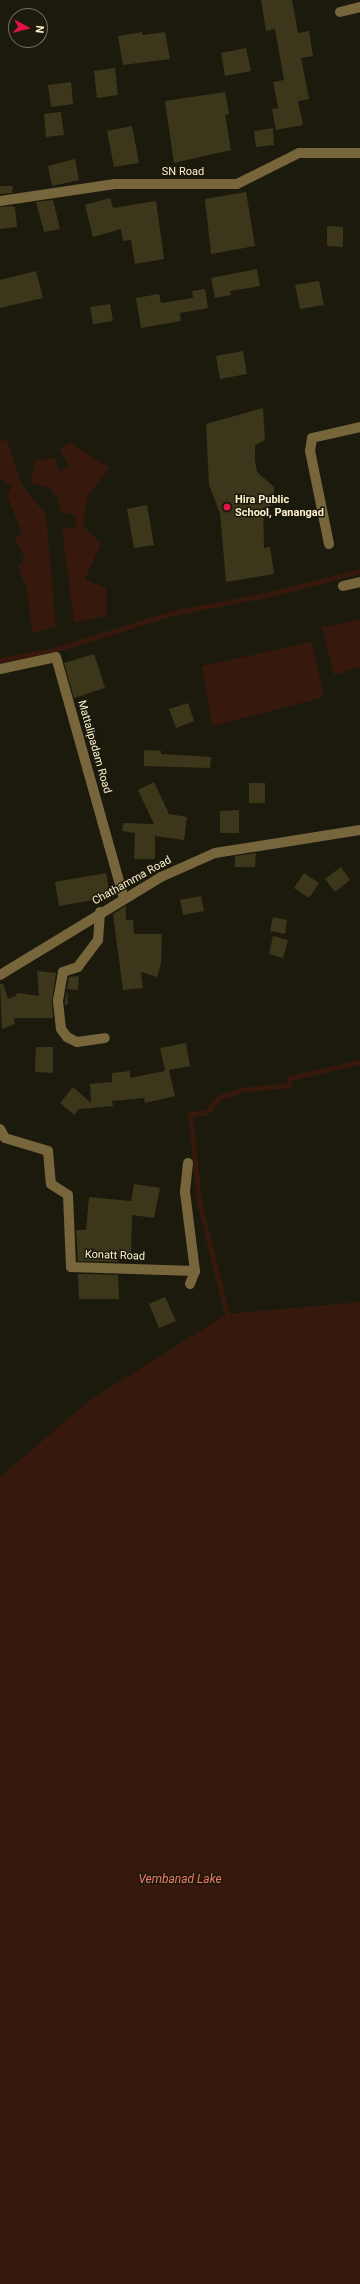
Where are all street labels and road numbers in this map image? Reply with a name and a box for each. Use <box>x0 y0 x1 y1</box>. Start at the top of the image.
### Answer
street label: SN Road <box>162 165 204 179</box>
street label: Mattalipadam Road <box>74 699 114 795</box>
street label: Chathamma Road <box>90 854 174 908</box>
street label: Konatt Road <box>85 1248 145 1264</box>

